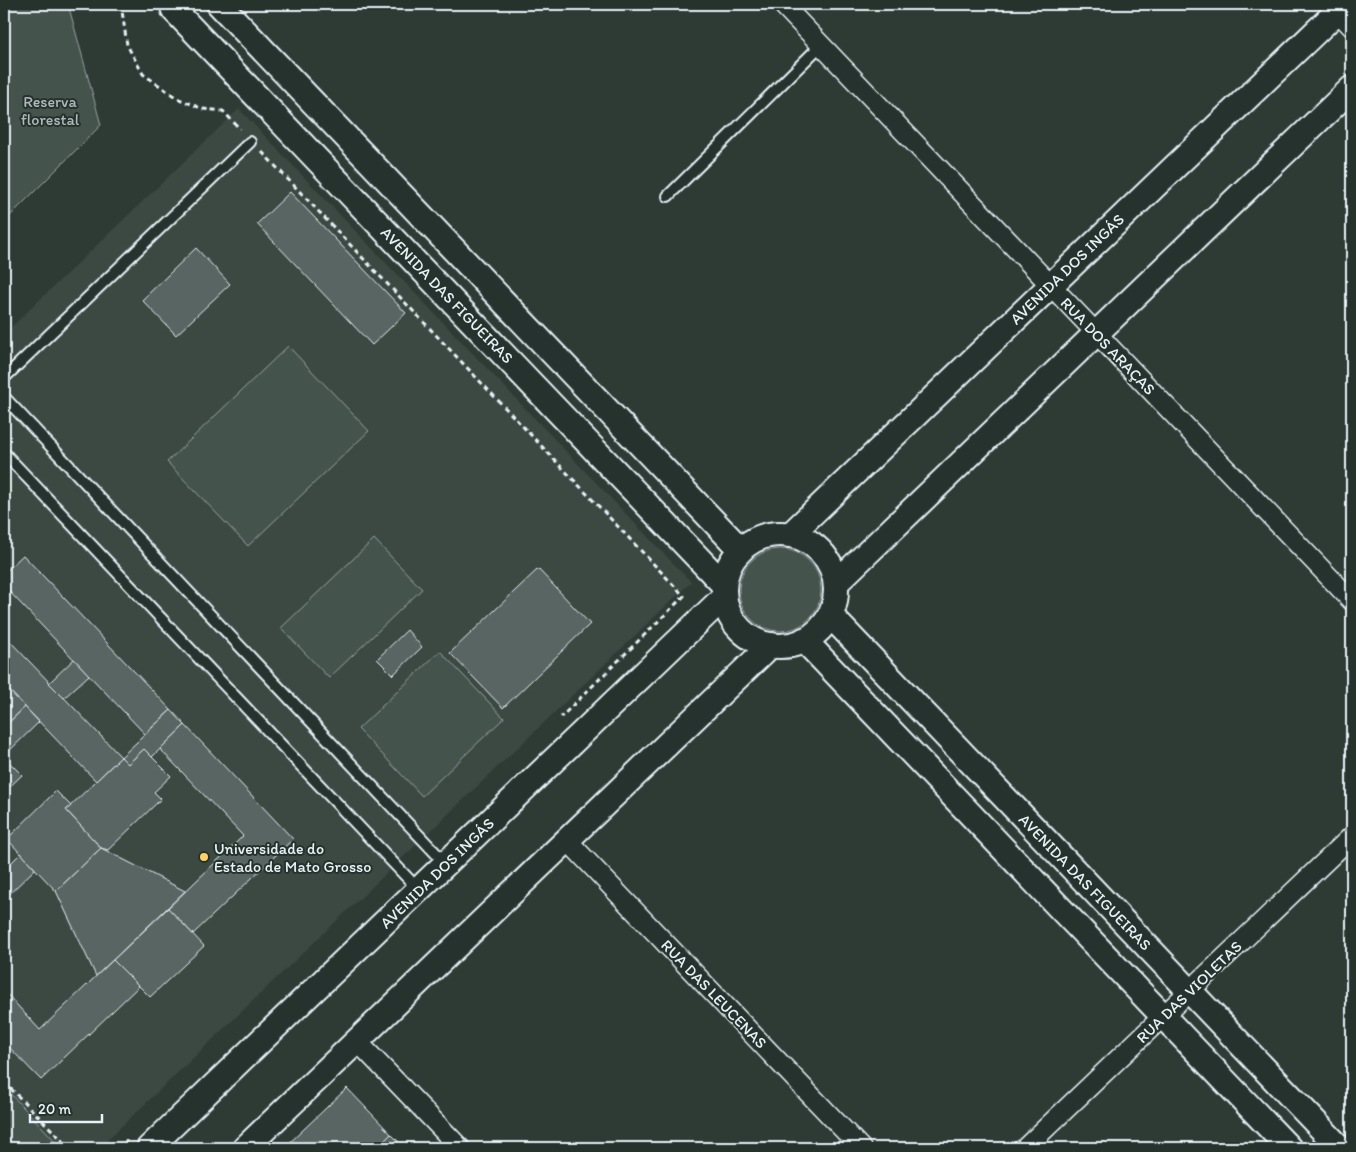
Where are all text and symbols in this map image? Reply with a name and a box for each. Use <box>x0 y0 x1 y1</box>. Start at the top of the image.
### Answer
park label: Reserva florestal <box>21 92 80 129</box>
street label: AVENIDA DOS INGÁS <box>1006 210 1128 328</box>
street label: AVENIDA DAS FIGUEIRAS <box>377 223 517 367</box>
street label: RUA DOS ARAÇAS <box>1057 293 1159 399</box>
street label: AVENIDA DAS FIGUEIRAS <box>1015 810 1155 954</box>
street label: AVENIDA DOS INGÁS <box>376 814 498 932</box>
place label: Universidade do Estado de Mato Grosso <box>214 839 371 876</box>
marker: Universidade do Estado de Mato Grosso <box>198 851 210 863</box>
street label: RUA DAS LEUCENAS <box>657 936 771 1052</box>
street label: RUA DAS VIOLETAS <box>1132 937 1246 1047</box>
scale bar <box>30 1092 102 1124</box>
text: 20 m <box>38 1100 72 1118</box>

